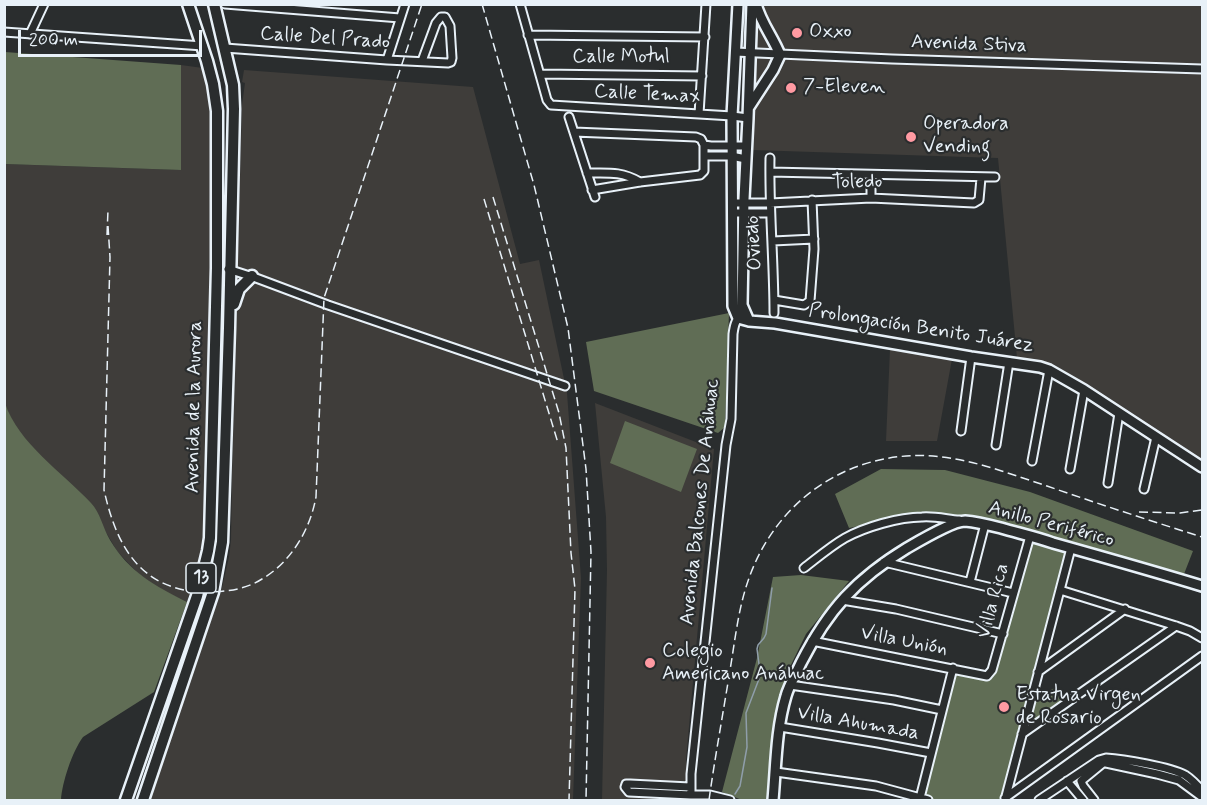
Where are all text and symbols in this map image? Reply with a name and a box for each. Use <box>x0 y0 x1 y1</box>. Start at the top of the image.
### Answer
scale bar <box>21 18 206 56</box>
place label: Oxxo <box>809 21 852 45</box>
street label: Calle Del Prado <box>259 22 391 56</box>
marker: Oxxo <box>790 26 804 40</box>
text: 200 m <box>29 28 78 52</box>
street label: Avenida Stiva <box>911 31 1027 59</box>
street label: Calle Motul <box>572 46 670 70</box>
place label: 7-Eleven <box>803 76 885 100</box>
street label: Calle Temax <box>593 80 701 110</box>
marker: 7-Eleven <box>784 81 798 95</box>
place label: Operadora Vending <box>923 113 1009 160</box>
marker: Operadora Vending <box>904 130 918 144</box>
street label: Toledo <box>831 171 883 195</box>
street label: Oviedo <box>742 215 768 271</box>
street label: Prolongación Benito Juárez <box>807 299 1035 359</box>
street label: Avenida de la Aurora <box>181 321 209 493</box>
street label: Avenida Balcones De Anáhuac <box>676 378 726 626</box>
street label: Anillo Periférico <box>986 497 1116 553</box>
street label: Villa Rica <box>972 561 1016 641</box>
road number: 13 <box>186 563 216 593</box>
street label: Villa Unión <box>859 622 949 662</box>
place label: Colegio Americano Anáhuac <box>662 640 824 687</box>
marker: Colegio Americano Anáhuac <box>643 656 657 670</box>
place label: Estatua Virgen de Rosario <box>1016 684 1141 731</box>
marker: Estatua Virgen de Rosario <box>997 700 1011 714</box>
street label: Villa Ahumada <box>795 701 921 747</box>

